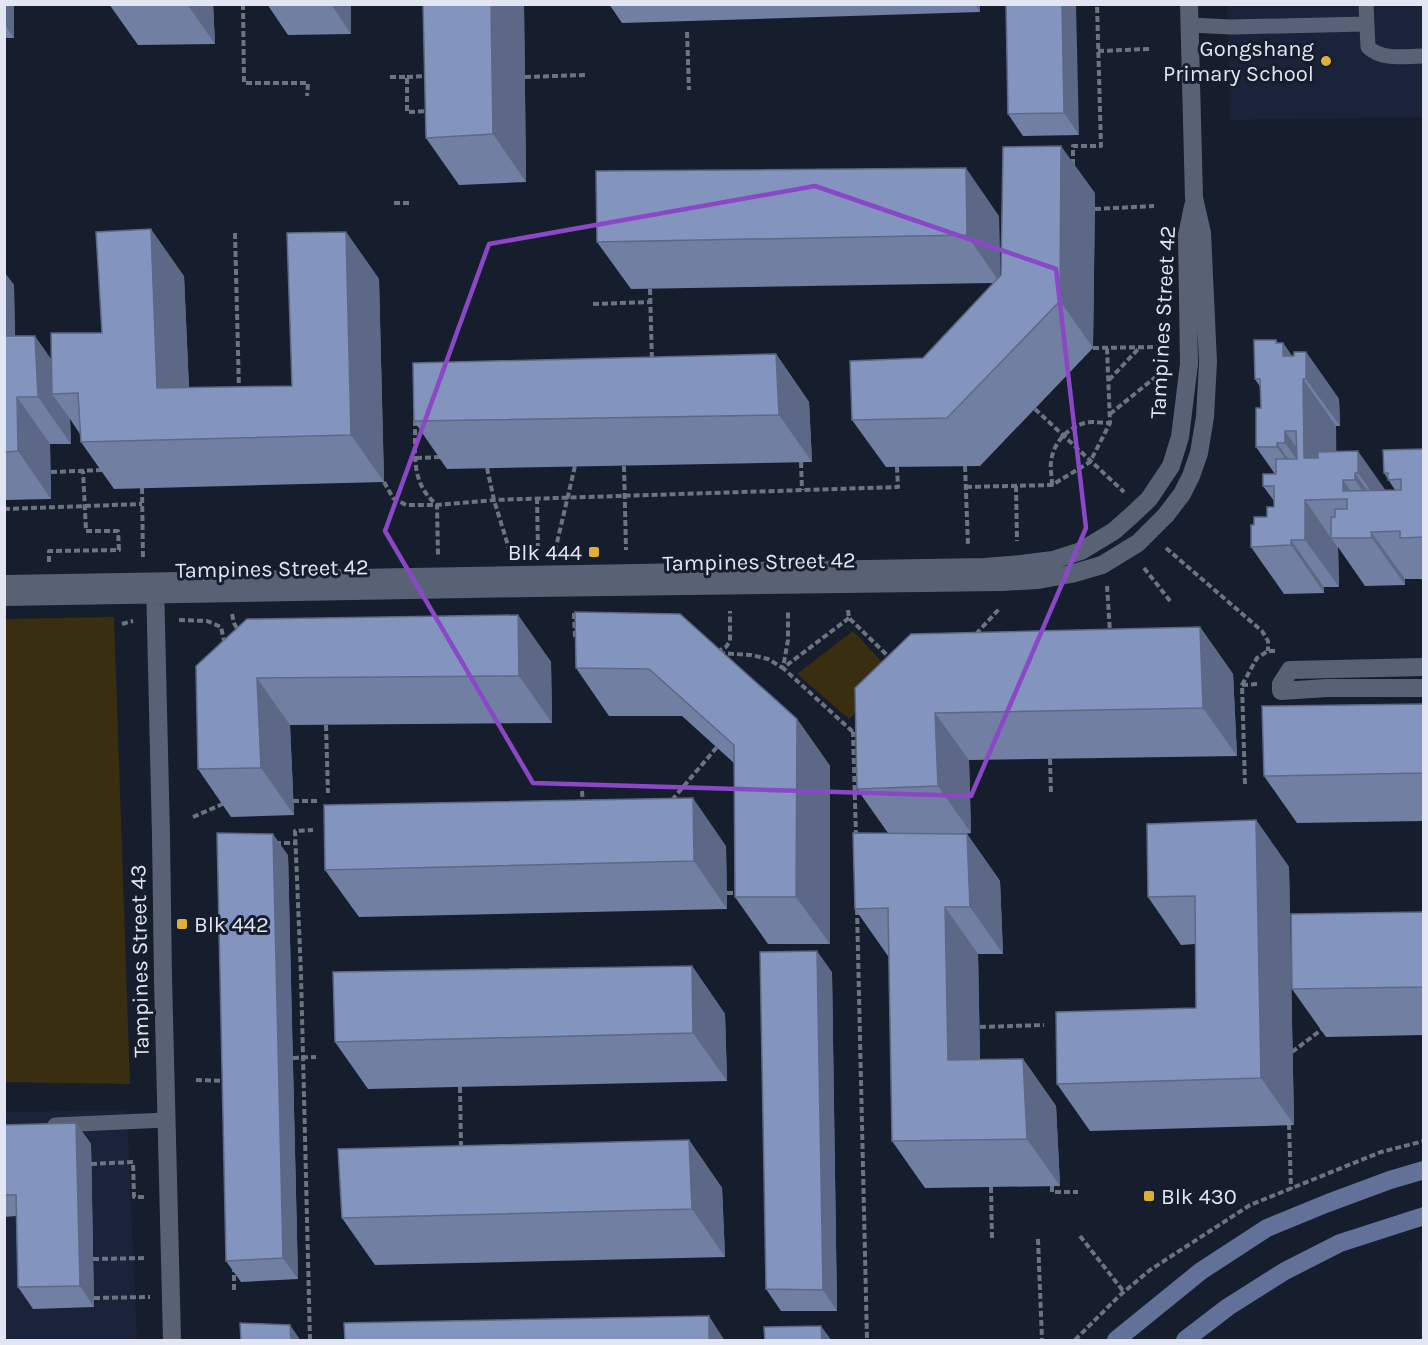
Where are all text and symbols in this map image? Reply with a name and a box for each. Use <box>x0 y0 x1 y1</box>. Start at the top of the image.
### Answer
place label: Gongshang Primary School <box>1163 36 1315 87</box>
marker: Gongshang Primary School <box>1319 54 1333 68</box>
street label: Tampines Street 42 <box>1145 225 1181 419</box>
place label: Blk 444 <box>508 540 582 566</box>
marker: Blk 444 <box>587 545 601 559</box>
street label: Tampines Street 42 <box>662 547 856 577</box>
street label: Tampines Street 42 <box>175 554 369 584</box>
street label: Tampines Street 43 <box>125 864 155 1058</box>
place label: Blk 442 <box>194 912 269 938</box>
marker: Blk 442 <box>175 917 189 931</box>
place label: Blk 430 <box>1161 1184 1237 1210</box>
marker: Blk 430 <box>1142 1189 1156 1203</box>

